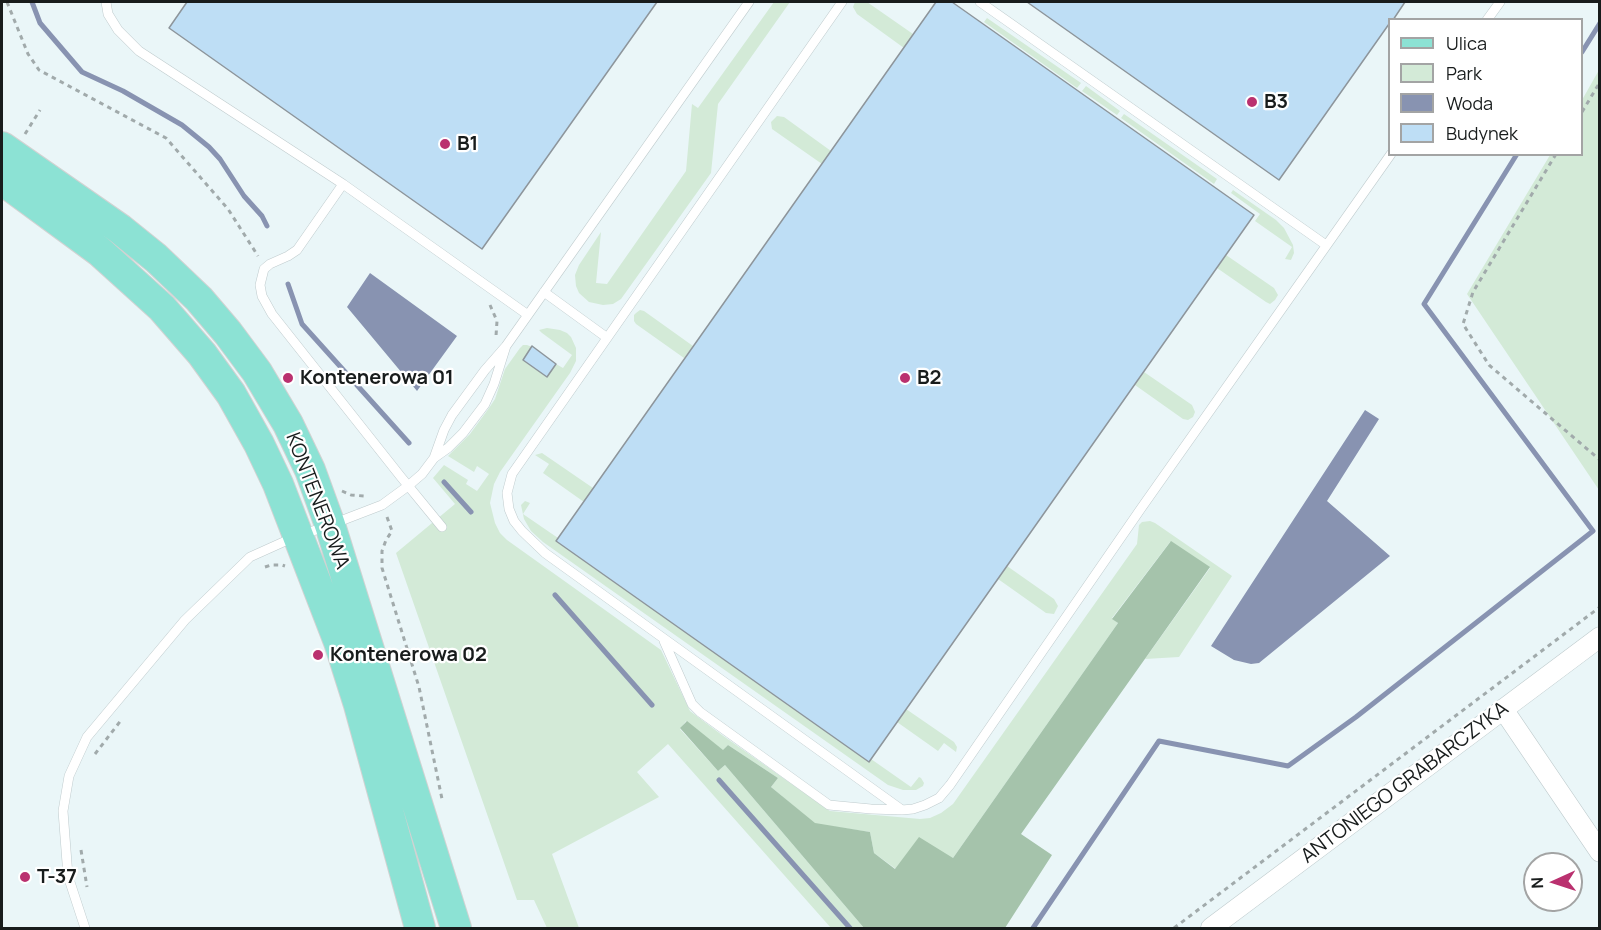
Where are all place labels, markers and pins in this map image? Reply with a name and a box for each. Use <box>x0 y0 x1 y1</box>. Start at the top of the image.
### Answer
place label: B3 <box>1264 90 1288 114</box>
marker: B3 <box>1245 95 1259 109</box>
place label: B1 <box>457 132 478 156</box>
marker: B1 <box>438 137 452 151</box>
place label: Kontenerowa 01 <box>300 366 454 390</box>
place label: B2 <box>917 366 942 390</box>
marker: Kontenerowa 01 <box>281 371 295 385</box>
marker: B2 <box>898 371 912 385</box>
place label: Kontenerowa 02 <box>330 643 487 667</box>
marker: Kontenerowa 02 <box>311 648 325 662</box>
place label: T-37 <box>37 865 77 889</box>
marker: T-37 <box>18 870 32 884</box>

